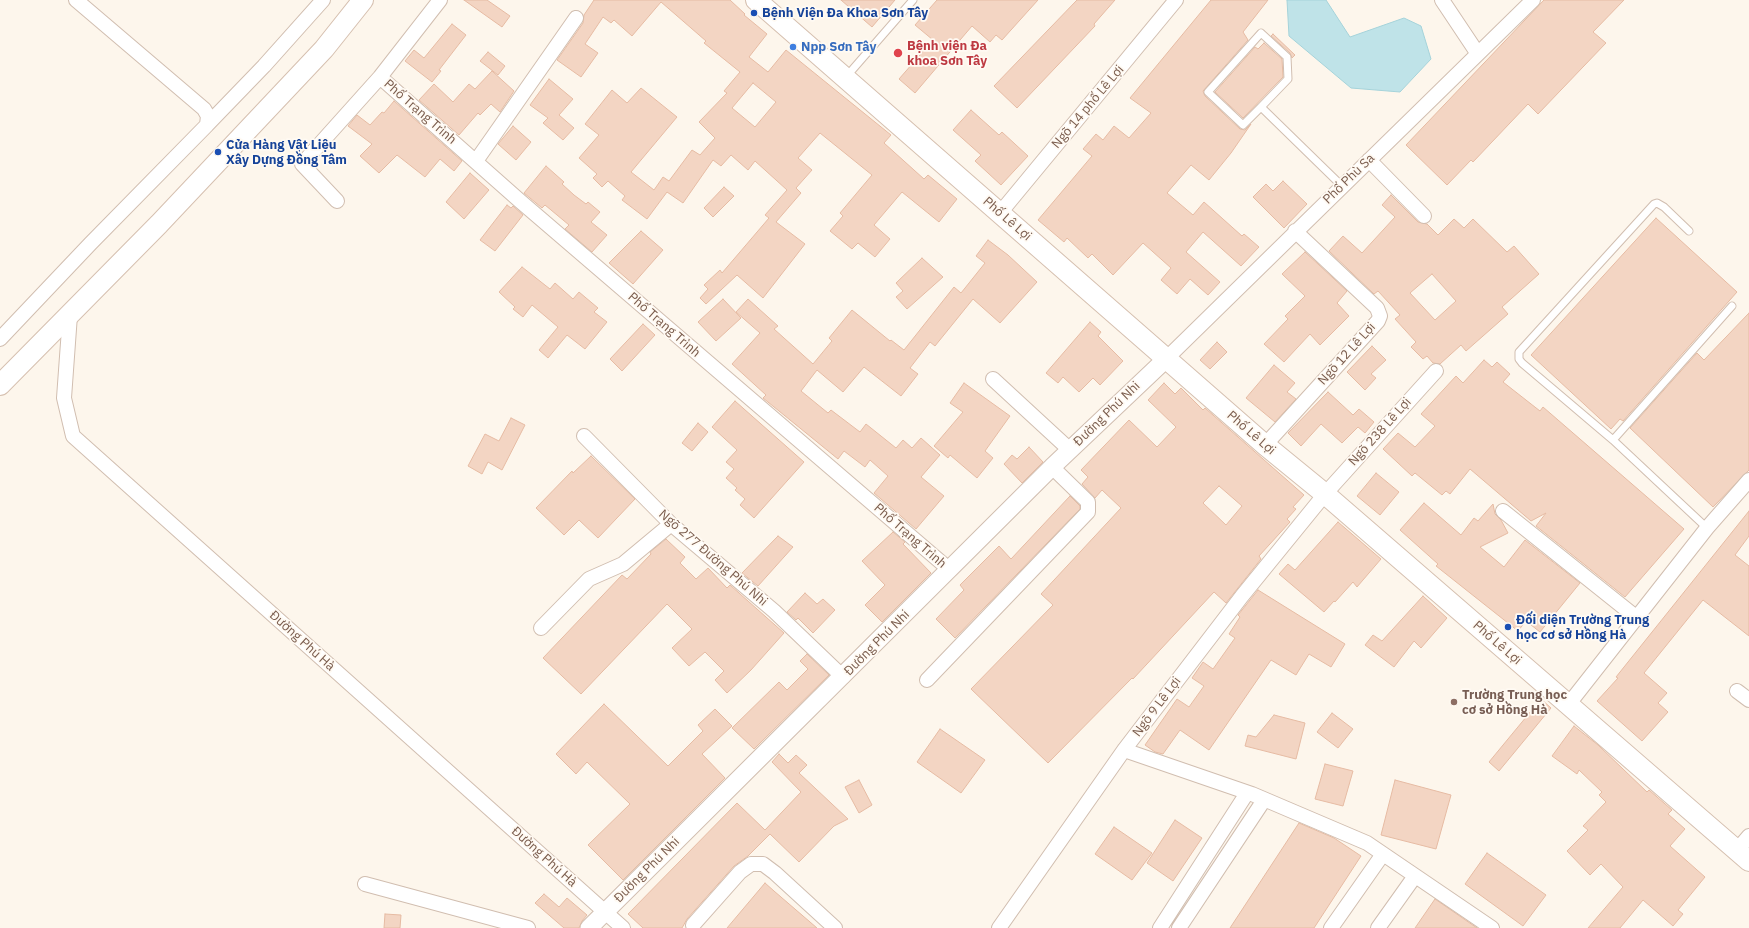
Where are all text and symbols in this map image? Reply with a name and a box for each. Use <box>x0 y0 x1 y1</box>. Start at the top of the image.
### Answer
place label: Bệnh Viện Đa Khoa Sơn Tây <box>762 5 928 21</box>
marker: Bệnh Viện Đa Khoa Sơn Tây <box>749 8 759 18</box>
place label: Bệnh viện Đa khoa Sơn Tây <box>907 38 987 69</box>
place label: Npp Sơn Tây <box>801 39 876 55</box>
marker: Npp Sơn Tây <box>788 42 798 52</box>
marker: Bệnh viện Đa khoa Sơn Tây <box>892 47 904 59</box>
street label: Ngõ 14 phố Lê Lợi <box>1049 62 1127 152</box>
street label: Phố Trạng Trình <box>381 76 459 148</box>
place label: Cửa Hàng Vật Liệu Xây Dựng Đồng Tâm <box>226 137 347 168</box>
marker: Cửa Hàng Vật Liệu Xây Dựng Đồng Tâm <box>213 147 223 157</box>
street label: Phố Phù Sa <box>1320 151 1378 207</box>
street label: Phố Lê Lợi <box>980 194 1034 244</box>
street label: Phố Trạng Trình <box>625 289 703 361</box>
street label: Ngõ 12 Lê Lợi <box>1315 320 1379 388</box>
street label: Đường Phú Nhi <box>1071 378 1143 450</box>
street label: Ngõ 238 Lê Lợi <box>1345 395 1415 469</box>
street label: Phố Lê Lợi <box>1224 408 1278 458</box>
street label: Phố Trạng Trình <box>871 500 949 572</box>
street label: Ngõ 277 Đường Phú Nhi <box>655 506 771 610</box>
street label: Đường Phú Nhi <box>841 607 913 679</box>
street label: Đường Phú Hà <box>266 608 338 674</box>
place label: Đối diện Trường Trung học cơ sở Hồng Hà <box>1516 612 1649 643</box>
street label: Phố Lê Lợi <box>1470 618 1524 668</box>
marker: Đối diện Trường Trung học cơ sở Hồng Hà <box>1503 622 1513 632</box>
street label: Ngõ 9 Lê Lợi <box>1129 674 1185 740</box>
place label: Trường Trung học cơ sở Hồng Hà <box>1462 687 1567 718</box>
marker: Trường Trung học cơ sở Hồng Hà <box>1449 697 1459 707</box>
street label: Đường Phú Hà <box>508 824 580 890</box>
street label: Đường Phú Nhi <box>611 834 683 906</box>

